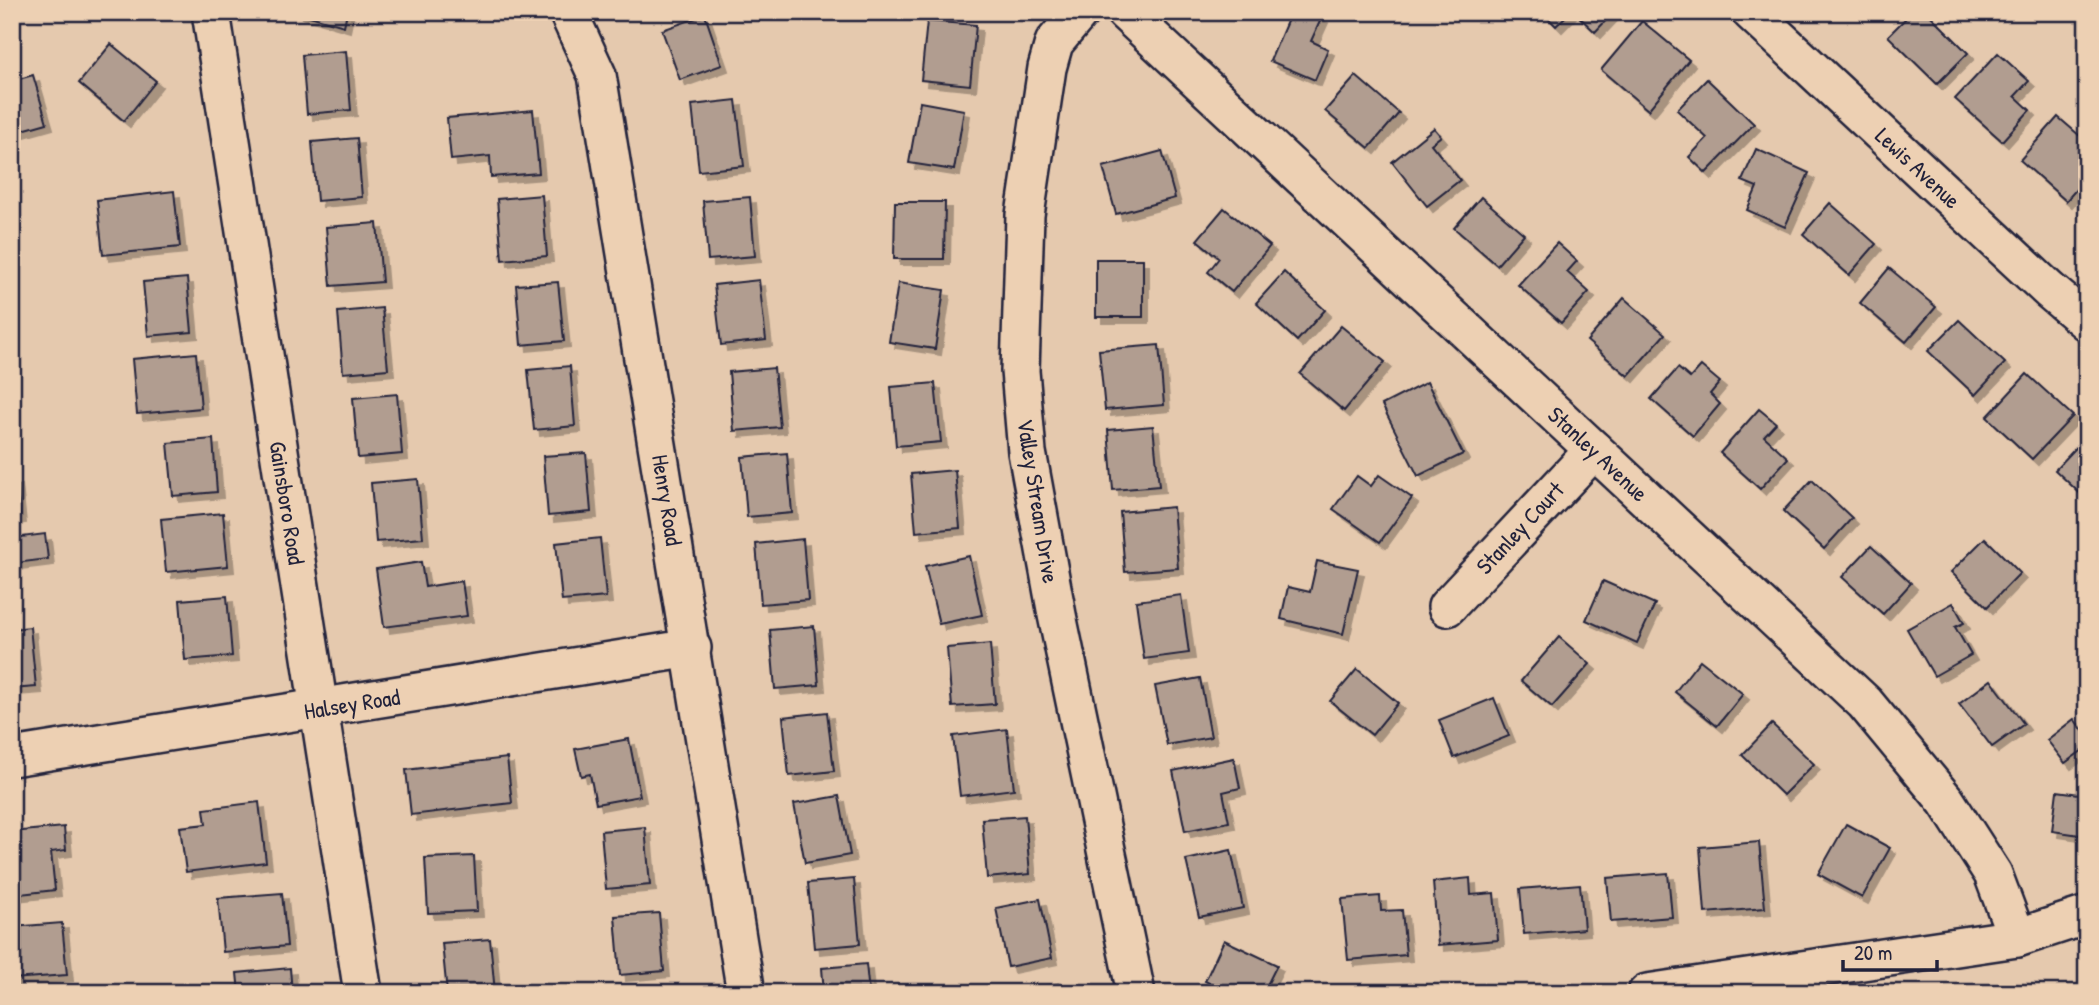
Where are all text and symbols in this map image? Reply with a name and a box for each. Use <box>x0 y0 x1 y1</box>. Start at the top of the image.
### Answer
street label: Lewis Avenue <box>1869 120 1968 215</box>
street label: Stanley Avenue <box>1542 399 1655 508</box>
street label: Valley Stream Drive <box>1010 417 1067 585</box>
street label: Gainsboro Road <box>262 439 313 567</box>
street label: Henry Road <box>645 452 690 548</box>
street label: Stanley Court <box>1469 474 1571 581</box>
street label: Halsey Road <box>302 681 402 726</box>
scale bar <box>1843 928 1938 972</box>
text: 20 m <box>1854 938 1892 967</box>

